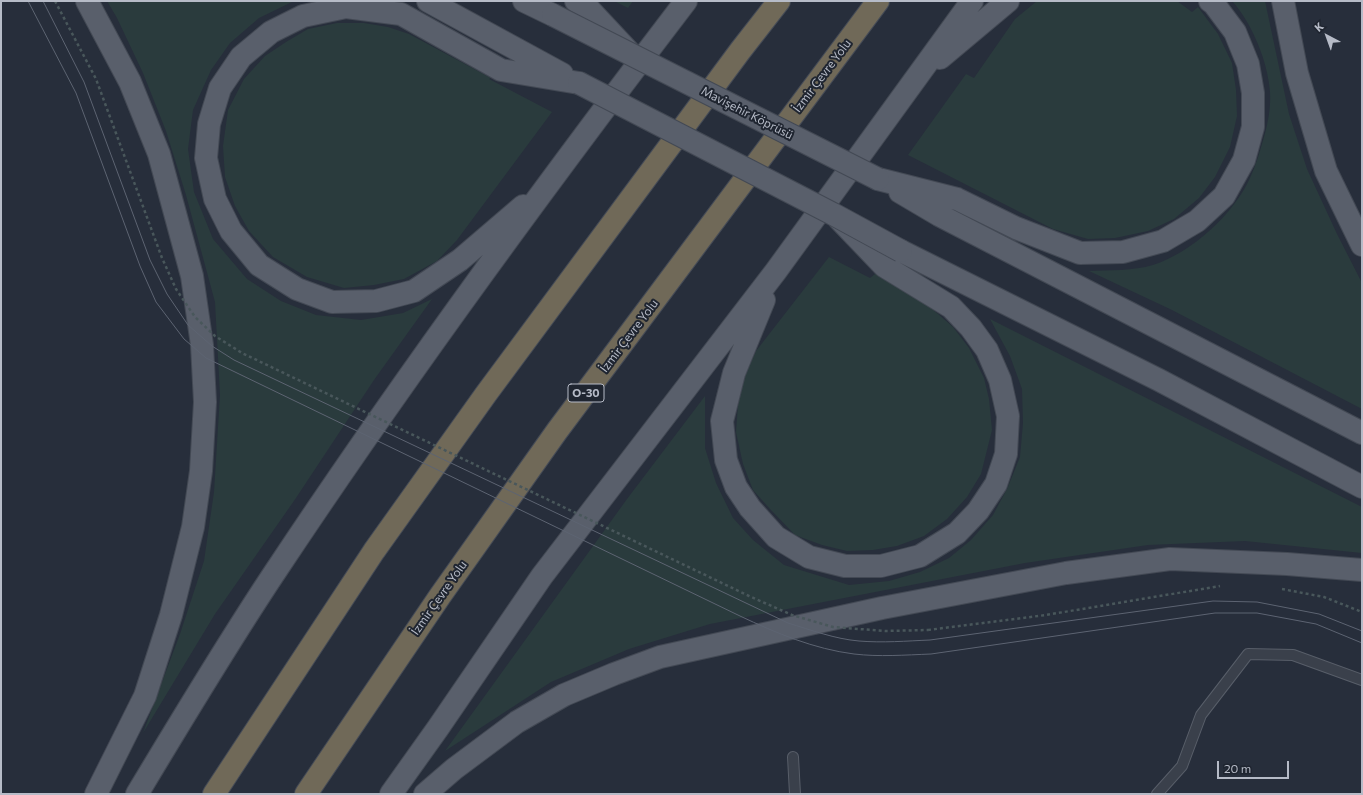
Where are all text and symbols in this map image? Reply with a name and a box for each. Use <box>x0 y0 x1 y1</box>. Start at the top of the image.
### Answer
north arrow <box>1307 16 1347 56</box>
text: K <box>1312 19 1326 34</box>
street label: İzmir Çevre Yolu <box>790 37 854 115</box>
street label: Mavişehir Köprüsü <box>699 84 795 142</box>
street label: İzmir Çevre Yolu <box>597 297 661 375</box>
road number: O-30 <box>568 384 604 402</box>
street label: İzmir Çevre Yolu <box>408 558 470 638</box>
scale bar <box>1219 753 1291 779</box>
text: 20 m <box>1224 761 1251 775</box>

